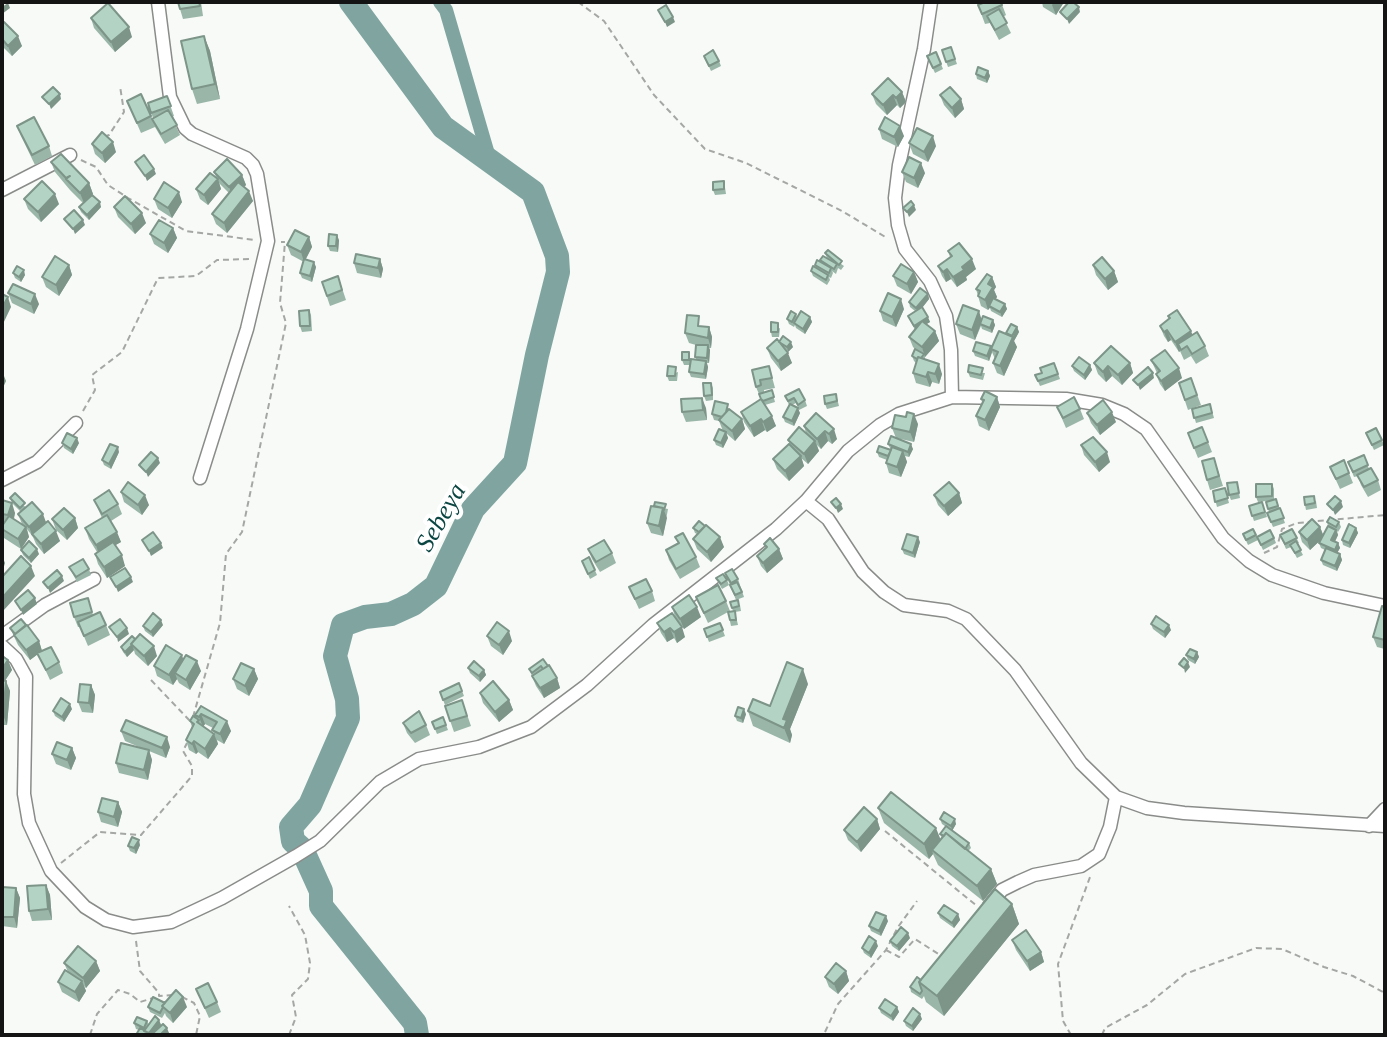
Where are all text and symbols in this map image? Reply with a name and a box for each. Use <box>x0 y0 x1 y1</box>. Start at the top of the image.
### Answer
water label: Sebeya <box>410 478 474 558</box>

